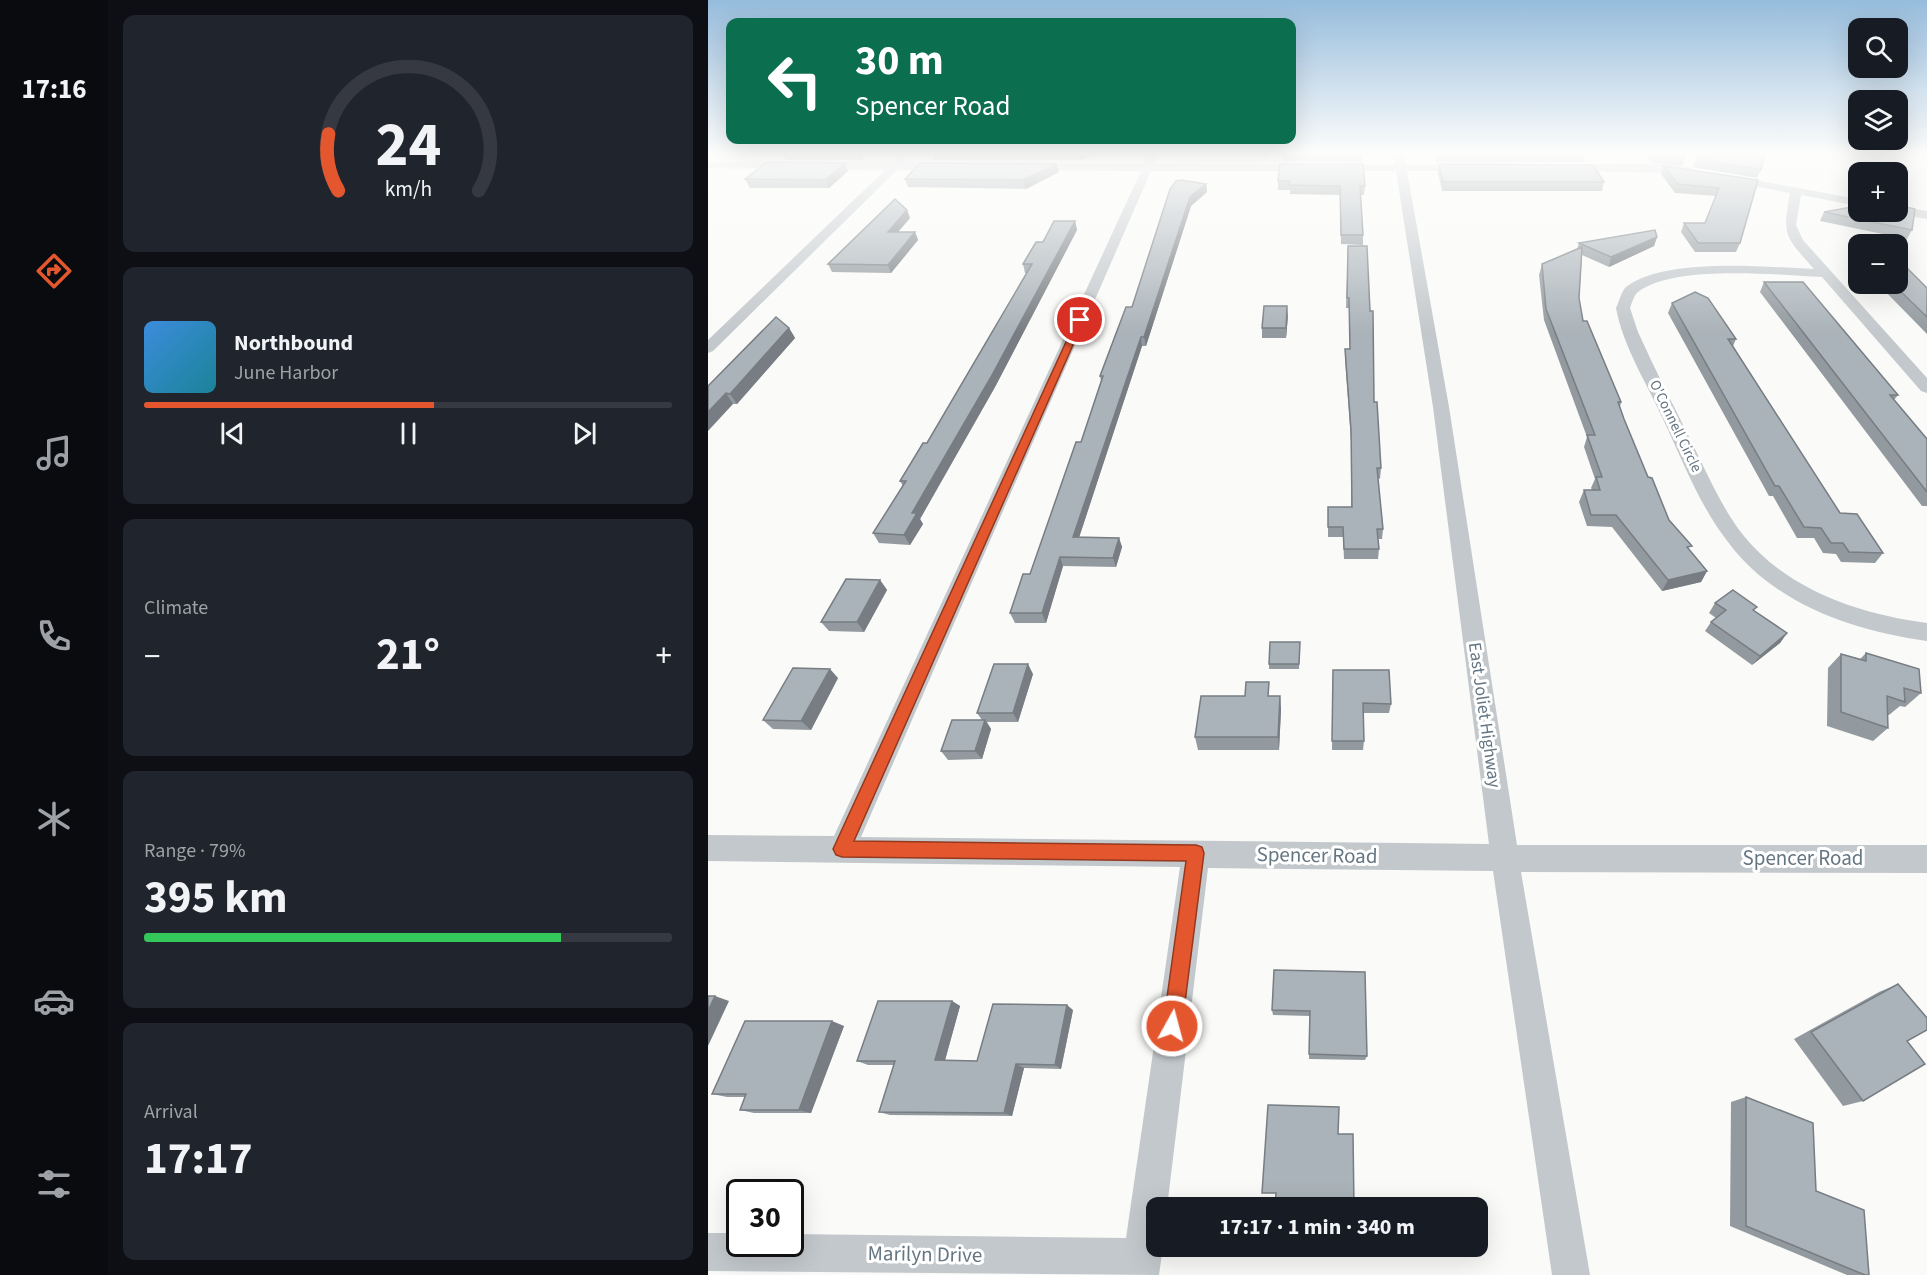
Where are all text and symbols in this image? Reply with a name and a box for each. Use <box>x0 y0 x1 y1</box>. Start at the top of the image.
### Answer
map controls <box>1848 18 1908 294</box>
button: search <box>1848 18 1908 78</box>
text: 30 m <box>855 31 944 91</box>
icon: left <box>756 42 834 120</box>
text: 17:16 <box>21 70 87 109</box>
text: Spencer Road <box>855 87 1010 126</box>
button: layers <box>1848 90 1908 150</box>
text: 24 <box>375 101 441 190</box>
button: + <box>1848 162 1908 222</box>
text: km/h <box>384 174 432 205</box>
button: − <box>1848 234 1908 294</box>
icon: directions <box>33 250 75 292</box>
pin <box>1054 294 1105 345</box>
icon: arrive <box>1063 303 1096 336</box>
text: Northbound <box>234 327 353 359</box>
text: June Harbor <box>234 359 338 387</box>
street label: O'Connell Circle <box>1644 377 1707 476</box>
icon: previous <box>216 417 249 450</box>
icon: pause <box>392 417 425 450</box>
icon: next <box>568 417 601 450</box>
icon: music <box>33 432 75 474</box>
text: Climate <box>144 594 208 622</box>
icon: phone <box>33 615 75 657</box>
text: 21° <box>376 623 440 687</box>
text: − <box>144 633 160 680</box>
text: + <box>656 633 672 680</box>
street label: East Joliet Highway <box>1462 641 1507 790</box>
icon: climate <box>33 798 75 840</box>
text: Range · 79% <box>144 837 245 865</box>
street label: Spencer Road <box>1256 839 1378 871</box>
street label: Spencer Road <box>1743 843 1863 873</box>
text: 395 km <box>144 866 288 930</box>
icon: car <box>33 980 75 1022</box>
position arrow <box>1140 994 1204 1058</box>
text: Arrival <box>144 1098 198 1126</box>
text: 17:17 <box>144 1127 253 1191</box>
icon: filters <box>33 1163 75 1205</box>
speed limit sign: 30 <box>726 1179 804 1257</box>
text: 17:17 · 1 min · 340 m <box>1219 1211 1415 1243</box>
street label: Marilyn Drive <box>867 1238 983 1270</box>

